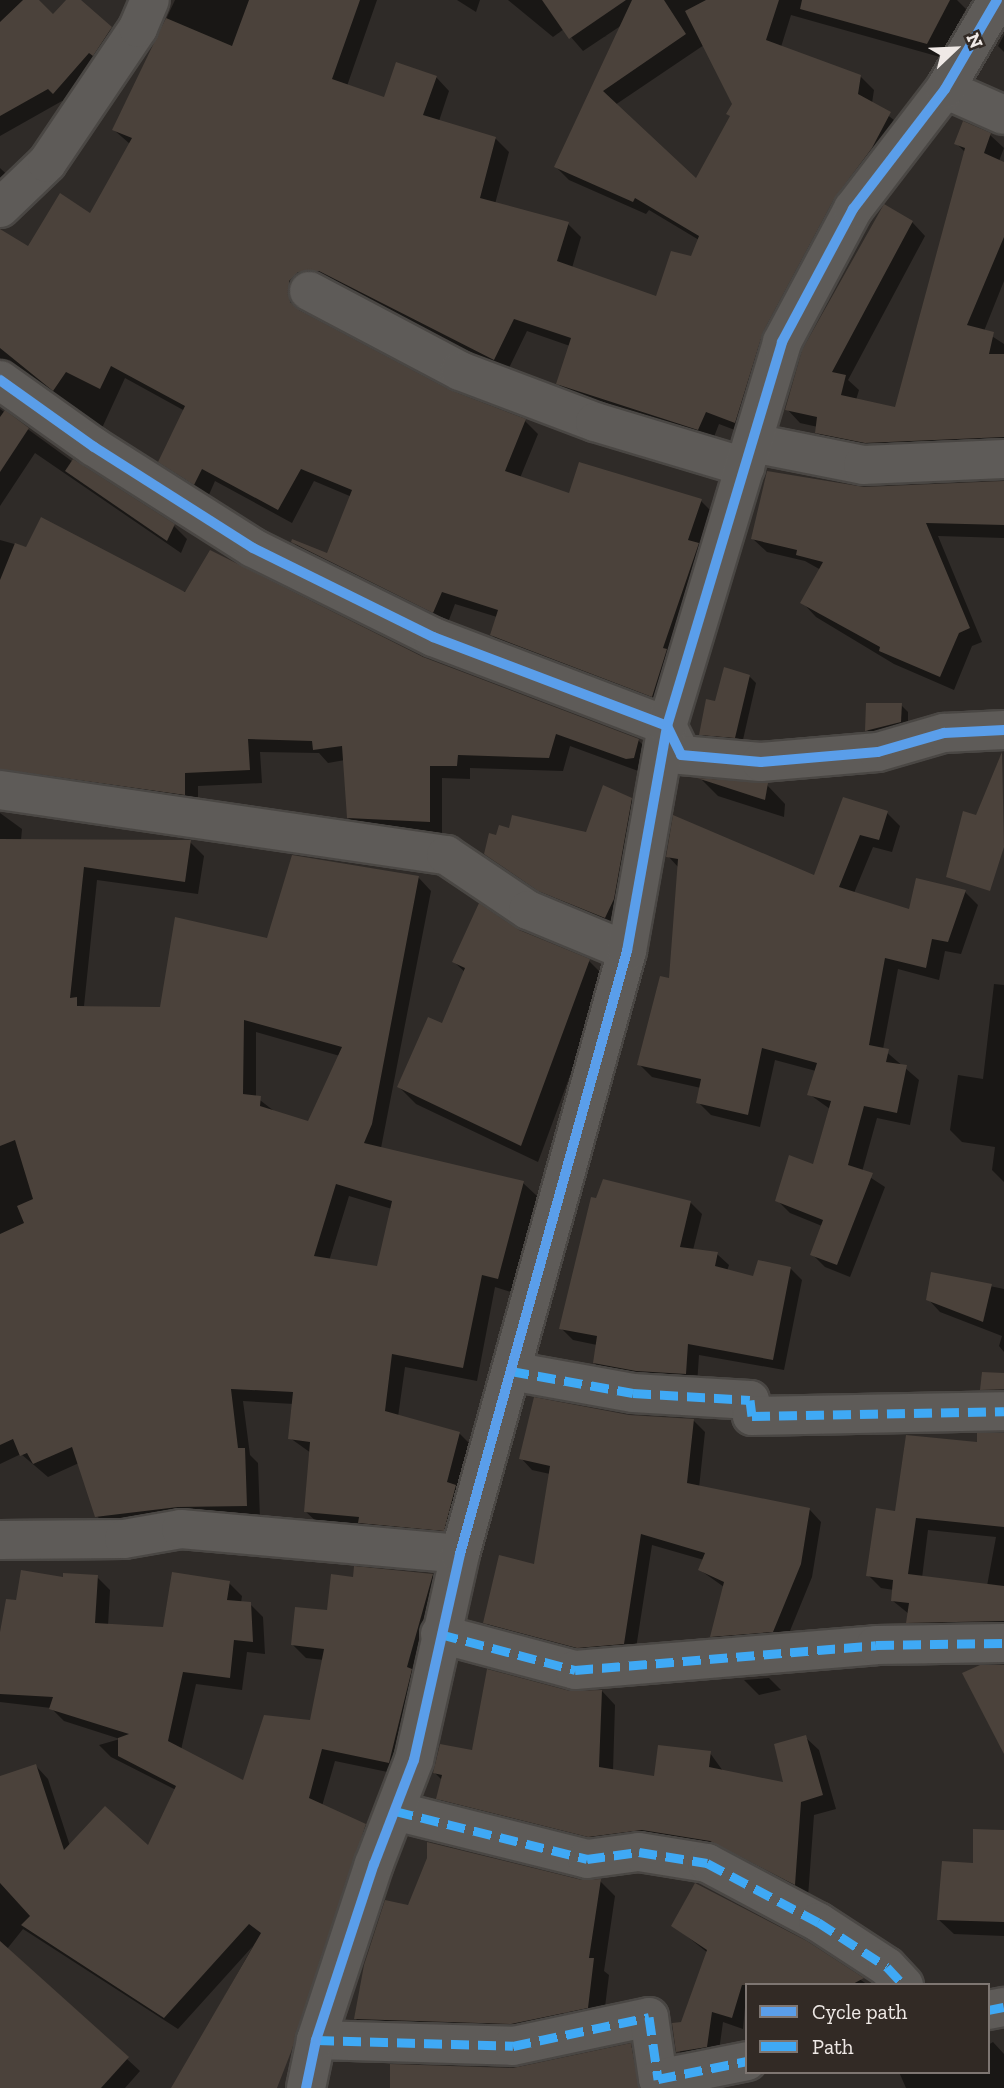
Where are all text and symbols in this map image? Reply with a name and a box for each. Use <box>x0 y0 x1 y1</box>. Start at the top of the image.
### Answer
north arrow <box>920 14 990 84</box>
text: N <box>961 29 988 52</box>
legend <box>745 1983 990 2074</box>
text: Cycle path <box>812 1999 907 2024</box>
text: Path <box>812 2034 854 2059</box>

